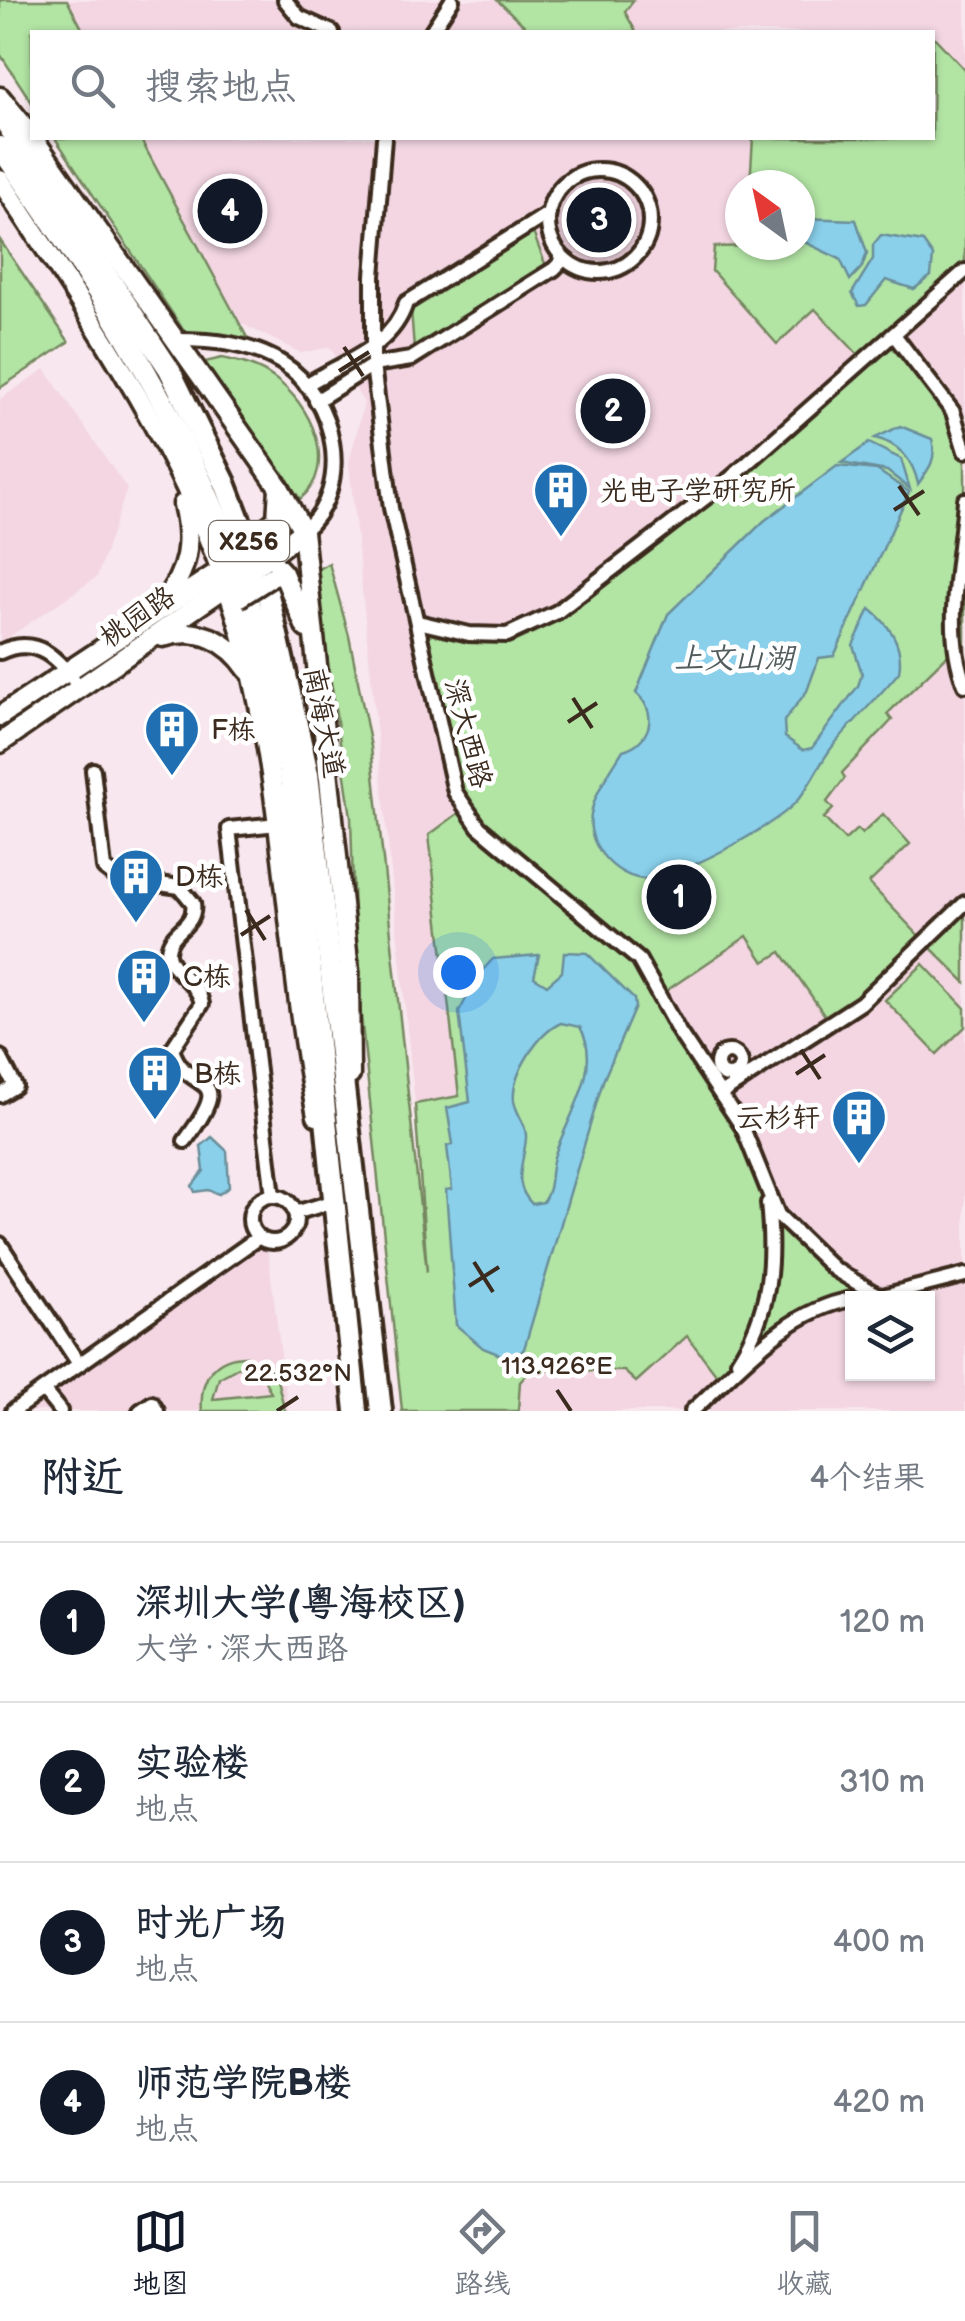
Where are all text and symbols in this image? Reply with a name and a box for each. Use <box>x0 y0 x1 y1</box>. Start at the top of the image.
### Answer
search box <box>30 30 935 140</box>
icon: search <box>65 58 120 113</box>
text: 搜索地点 <box>145 65 297 110</box>
north arrow <box>725 170 815 260</box>
pin: 4 <box>198 174 262 248</box>
pin: 3 <box>566 182 632 258</box>
pin: 2 <box>580 374 646 448</box>
building icon: 光电子学研究所 <box>531 460 591 539</box>
place label: 光电子学研究所 <box>600 475 796 508</box>
road number: X256 <box>209 521 289 561</box>
street label: 桃园路 <box>94 580 182 655</box>
water label: 上文山湖 <box>674 641 797 677</box>
street label: 南海大道 <box>297 664 350 780</box>
street label: 深大西路 <box>437 675 498 792</box>
building icon: F栋 <box>142 699 202 778</box>
place label: F栋 <box>211 714 256 747</box>
building icon: D栋 <box>106 846 166 925</box>
pin: 1 <box>646 860 712 934</box>
place label: D栋 <box>175 861 223 894</box>
building icon: C栋 <box>114 946 174 1025</box>
your location <box>433 947 484 998</box>
place label: C栋 <box>183 961 231 994</box>
building icon: B栋 <box>125 1043 185 1122</box>
place label: B栋 <box>194 1058 241 1091</box>
building icon: 云杉轩 <box>829 1087 889 1166</box>
place label: 云杉轩 <box>736 1102 820 1135</box>
map controls <box>845 1291 935 1381</box>
button: layers <box>845 1291 935 1381</box>
text: 113.926°E <box>501 1351 613 1382</box>
text: 22.532°N <box>244 1358 352 1389</box>
text: 附近 <box>40 1453 124 1504</box>
text: 4个结果 <box>809 1459 925 1498</box>
text: 深圳大学(粤海校区) <box>135 1581 466 1626</box>
text: 1 <box>66 1603 79 1642</box>
text: 120 m <box>840 1603 925 1642</box>
text: 大学 · 深大西路 <box>135 1630 348 1669</box>
text: 实验楼 <box>135 1741 249 1786</box>
text: 2 <box>63 1763 82 1802</box>
text: 310 m <box>839 1763 925 1802</box>
text: 地点 <box>135 1790 199 1829</box>
text: 时光广场 <box>135 1901 287 1946</box>
text: 3 <box>63 1923 82 1962</box>
text: 400 m <box>833 1923 925 1962</box>
text: 地点 <box>135 1950 199 1989</box>
text: 师范学院B楼 <box>135 2061 352 2106</box>
text: 4 <box>63 2083 82 2122</box>
text: 420 m <box>833 2083 925 2122</box>
text: 地点 <box>135 2110 199 2149</box>
tab: 地图 <box>133 2204 189 2301</box>
tab: 路线 <box>454 2204 510 2301</box>
tab: 收藏 <box>776 2204 832 2301</box>

